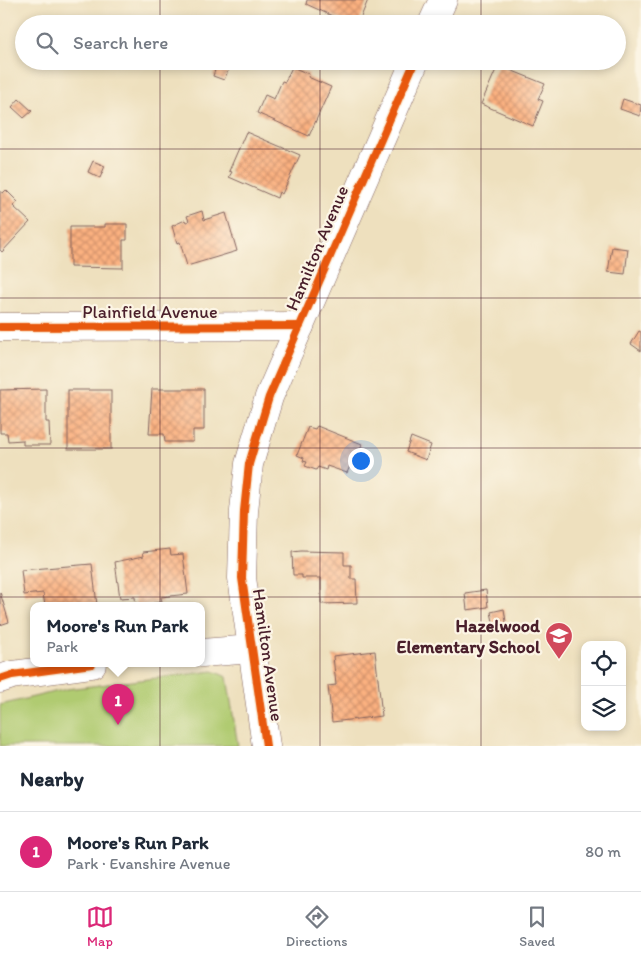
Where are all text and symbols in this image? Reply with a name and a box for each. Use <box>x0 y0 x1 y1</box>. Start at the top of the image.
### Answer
search box <box>15 15 626 70</box>
icon: search <box>33 29 61 57</box>
text: Search here <box>73 31 168 54</box>
street label: Hamilton Avenue <box>281 182 353 314</box>
street label: Plainfield Avenue <box>82 301 218 323</box>
your location <box>348 448 374 474</box>
street label: Hamilton Avenue <box>248 587 288 723</box>
popup <box>30 602 205 667</box>
text: Moore's Run Park <box>47 614 188 637</box>
place label: Hazelwood Elementary School <box>396 615 541 658</box>
school or university icon: Hazelwood Elementary School <box>544 621 574 660</box>
text: Park <box>47 637 78 656</box>
map controls <box>581 641 626 731</box>
button: locate <box>581 641 626 686</box>
pin: 1 <box>102 684 134 725</box>
button: layers <box>581 686 626 731</box>
text: Nearby <box>20 766 84 791</box>
text: Moore's Run Park <box>67 831 209 854</box>
text: 1 <box>32 842 40 861</box>
text: 80 m <box>585 842 621 861</box>
text: Park · Evanshire Avenue <box>67 854 230 873</box>
tab: Map <box>86 903 114 950</box>
tab: Directions <box>286 903 347 950</box>
tab: Saved <box>519 903 555 950</box>

